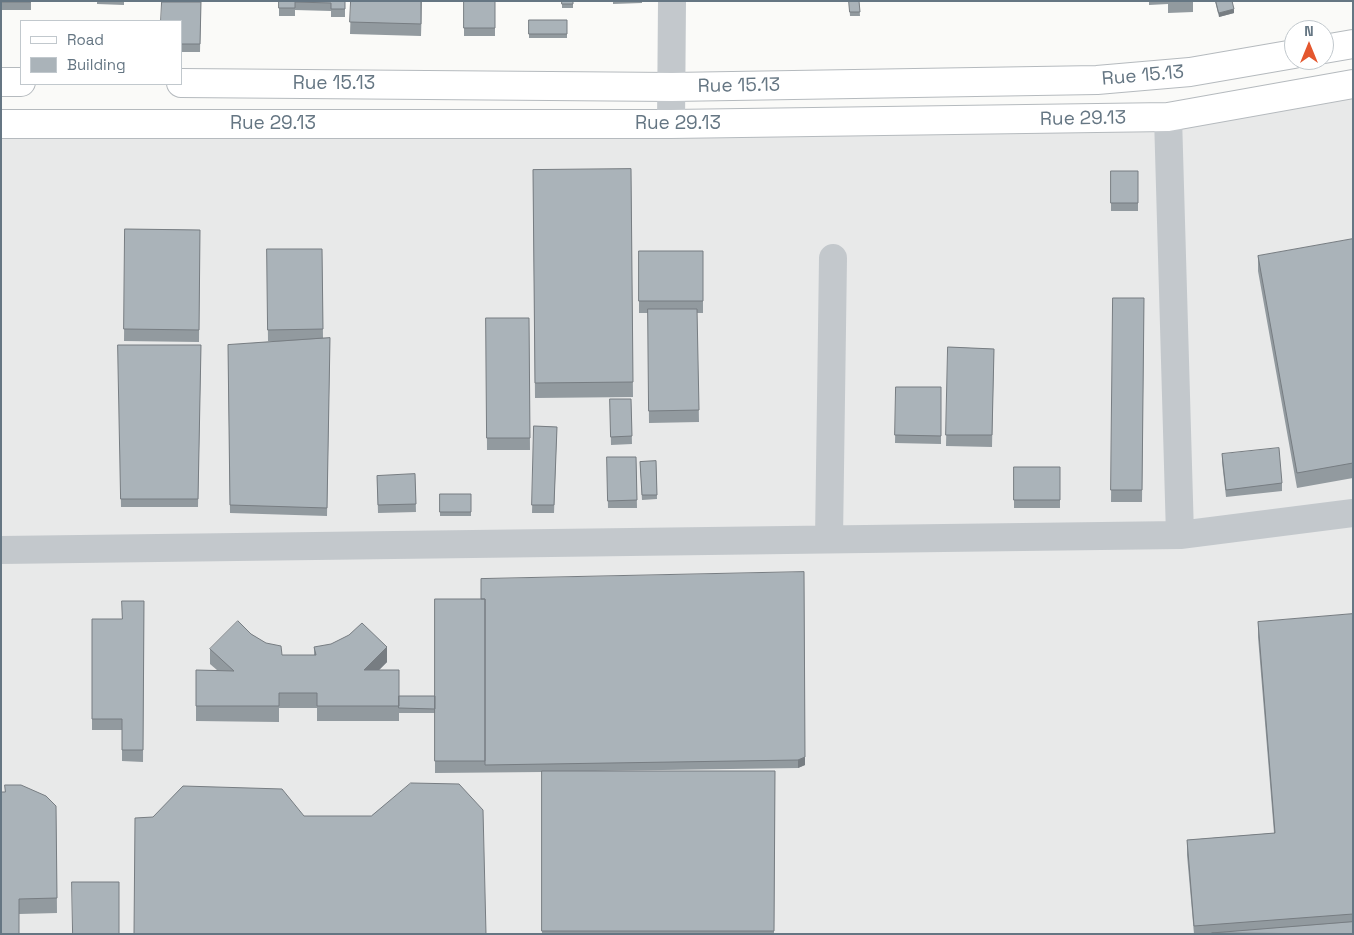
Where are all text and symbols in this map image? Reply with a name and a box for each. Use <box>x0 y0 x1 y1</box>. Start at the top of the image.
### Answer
legend <box>20 20 182 85</box>
north arrow <box>1284 20 1334 70</box>
text: N <box>1304 22 1314 40</box>
text: Road <box>67 30 104 49</box>
text: Building <box>67 55 126 74</box>
street label: Rue 15.13 <box>1101 61 1185 91</box>
street label: Rue 15.13 <box>293 73 375 95</box>
street label: Rue 15.13 <box>698 74 780 98</box>
street label: Rue 29.13 <box>1040 107 1126 131</box>
street label: Rue 29.13 <box>230 113 316 135</box>
street label: Rue 29.13 <box>635 113 721 135</box>

